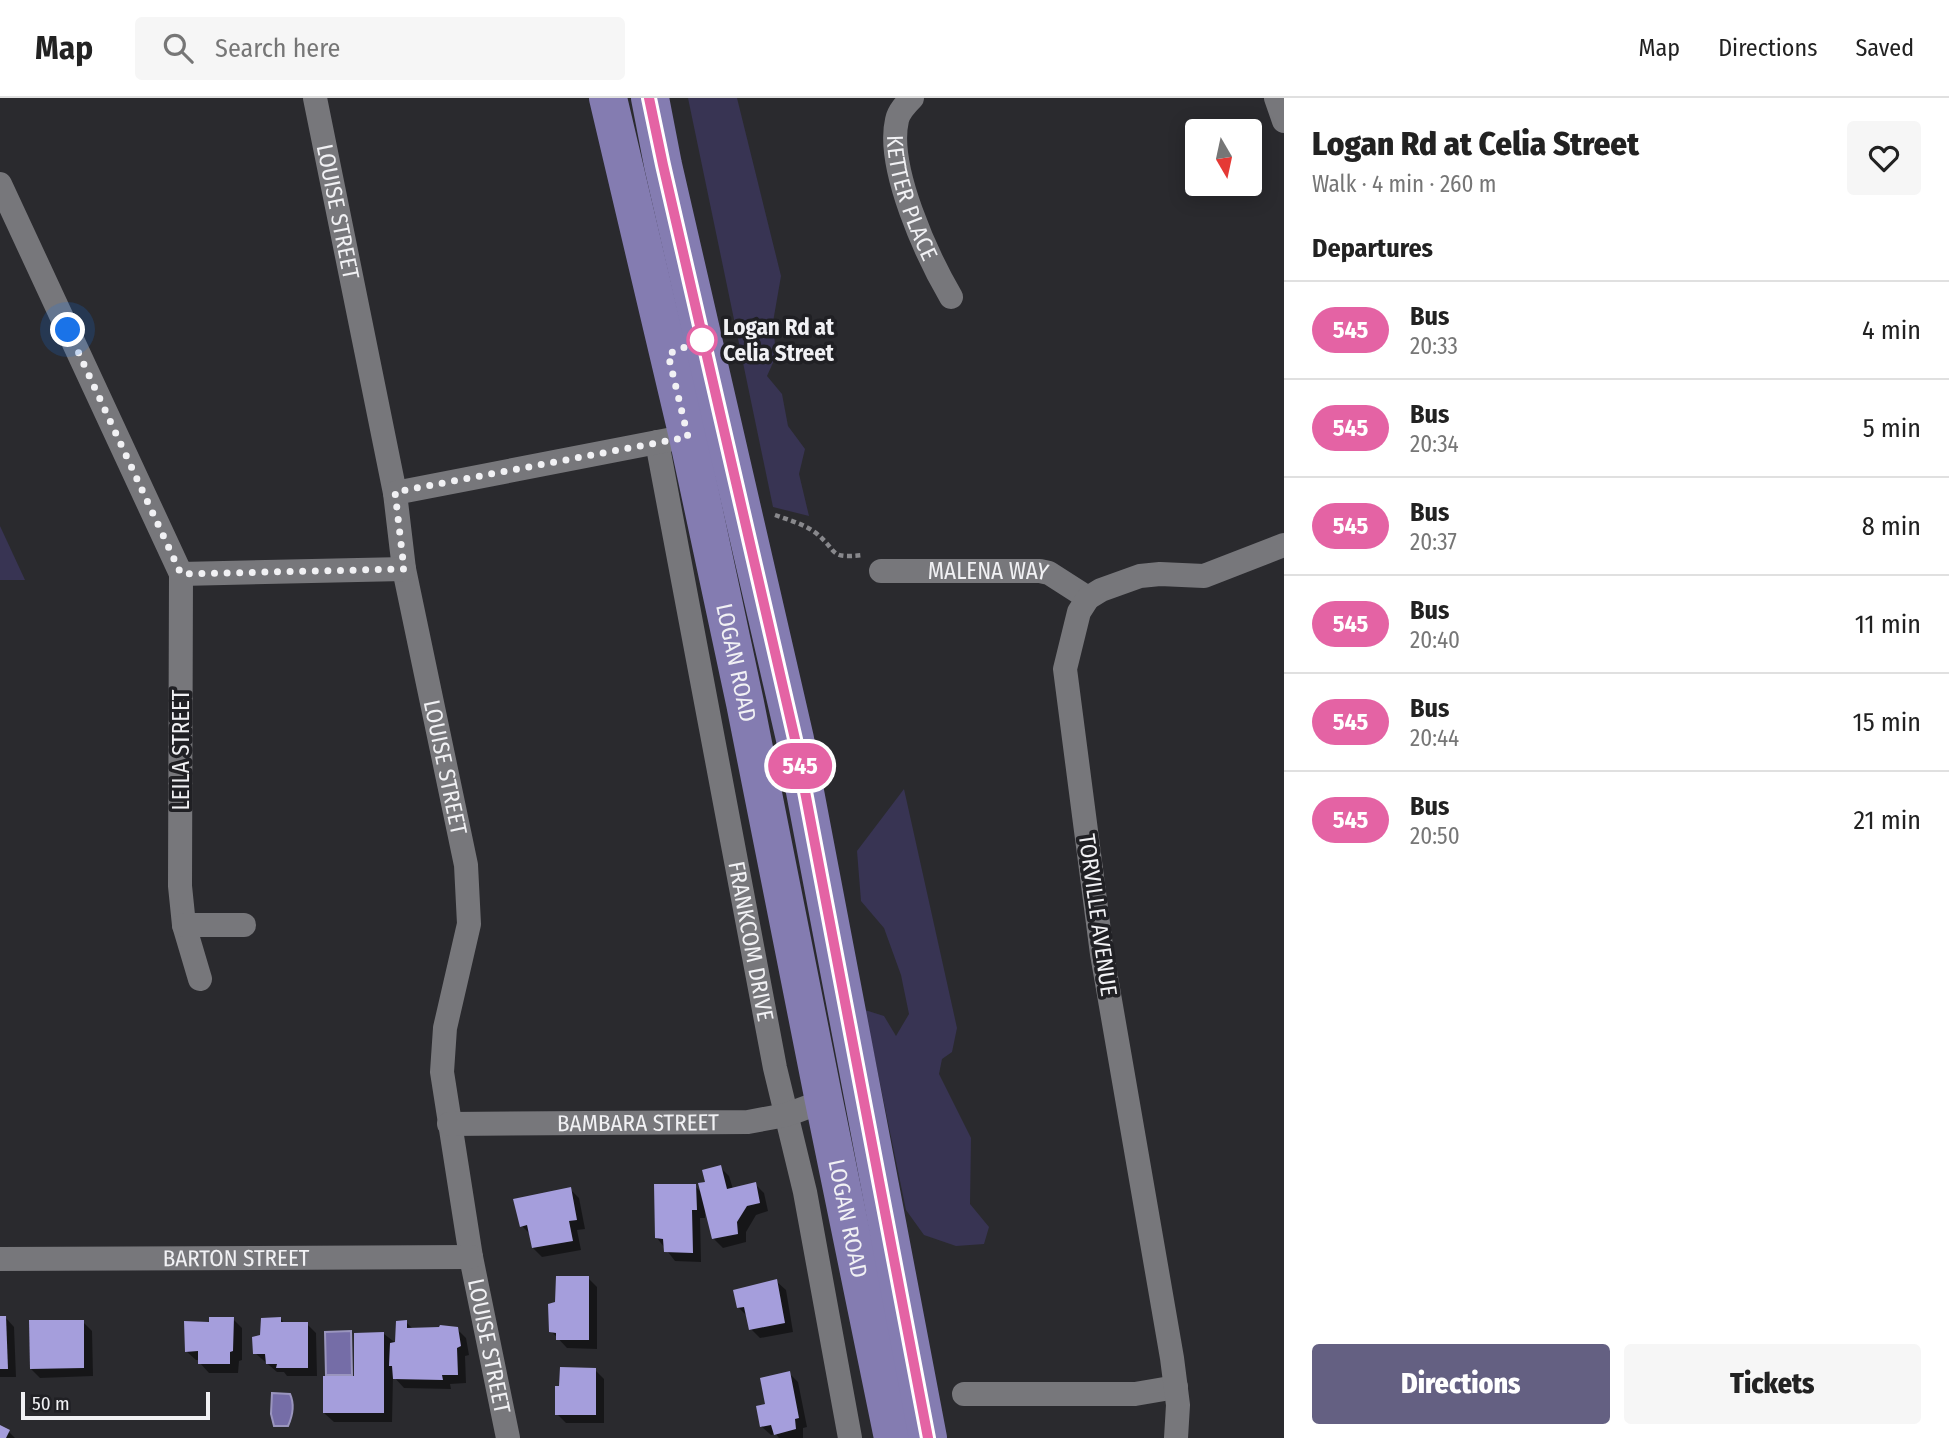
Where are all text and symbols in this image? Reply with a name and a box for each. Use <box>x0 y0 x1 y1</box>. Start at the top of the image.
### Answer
search box <box>135 17 625 80</box>
text: Map <box>35 28 93 68</box>
icon: search <box>159 29 197 67</box>
text: Search here <box>215 33 340 64</box>
text: Map <box>1639 34 1680 62</box>
text: Directions <box>1718 34 1817 62</box>
text: Saved <box>1855 34 1914 62</box>
north arrow <box>1185 119 1262 196</box>
map controls <box>1185 119 1262 196</box>
button: heart <box>1847 121 1921 195</box>
text: Logan Rd at Celia Street <box>1312 124 1639 164</box>
street label: KETTER PLACE <box>881 135 944 265</box>
street label: LOUISE STREET <box>311 142 365 282</box>
text: Walk · 4 min · 260 m <box>1312 170 1497 198</box>
text: Departures <box>1312 233 1433 264</box>
text: Bus <box>1410 301 1449 332</box>
your location <box>50 312 85 347</box>
place label: Logan Rd at Celia Street <box>723 313 835 367</box>
text: 4 min <box>1862 315 1921 346</box>
text: 545 <box>1333 316 1368 344</box>
marker: Logan Rd at Celia Street <box>687 325 717 355</box>
text: 20:33 <box>1410 332 1458 360</box>
text: Bus <box>1410 399 1449 430</box>
text: 5 min <box>1863 413 1921 444</box>
text: 545 <box>1333 414 1368 442</box>
text: 20:34 <box>1410 430 1459 458</box>
text: Bus <box>1410 497 1449 528</box>
text: 8 min <box>1862 511 1921 542</box>
text: 545 <box>1333 512 1368 540</box>
text: 20:37 <box>1410 528 1457 556</box>
street label: MALENA WAY <box>928 557 1052 587</box>
text: Bus <box>1410 595 1449 626</box>
street label: LOGAN ROAD <box>710 601 762 724</box>
text: 11 min <box>1855 609 1921 640</box>
text: 545 <box>1333 610 1368 638</box>
text: 20:40 <box>1410 626 1460 654</box>
street label: LEILA STREET <box>167 689 195 811</box>
text: Bus <box>1410 693 1449 724</box>
street label: LOUISE STREET <box>418 697 473 837</box>
text: 15 min <box>1853 707 1921 738</box>
text: 545 <box>1333 708 1368 736</box>
text: 20:44 <box>1410 724 1459 752</box>
line badge: 545 <box>760 743 840 789</box>
text: 545 <box>782 752 818 780</box>
text: Bus <box>1410 791 1449 822</box>
text: 21 min <box>1854 805 1921 836</box>
text: 545 <box>1333 806 1368 834</box>
text: 20:50 <box>1410 822 1460 850</box>
street label: TORVILLE AVENUE <box>1073 832 1123 998</box>
street label: FRANKCOM DRIVE <box>722 859 780 1024</box>
street label: BAMBARA STREET <box>557 1108 719 1137</box>
street label: LOGAN ROAD <box>822 1157 874 1280</box>
street label: BARTON STREET <box>163 1244 310 1272</box>
street label: LOUISE STREET <box>462 1276 517 1416</box>
button: Directions <box>1312 1344 1610 1424</box>
button: Tickets <box>1624 1344 1921 1424</box>
scale bar <box>21 1389 210 1421</box>
text: 50 m <box>32 1392 70 1415</box>

